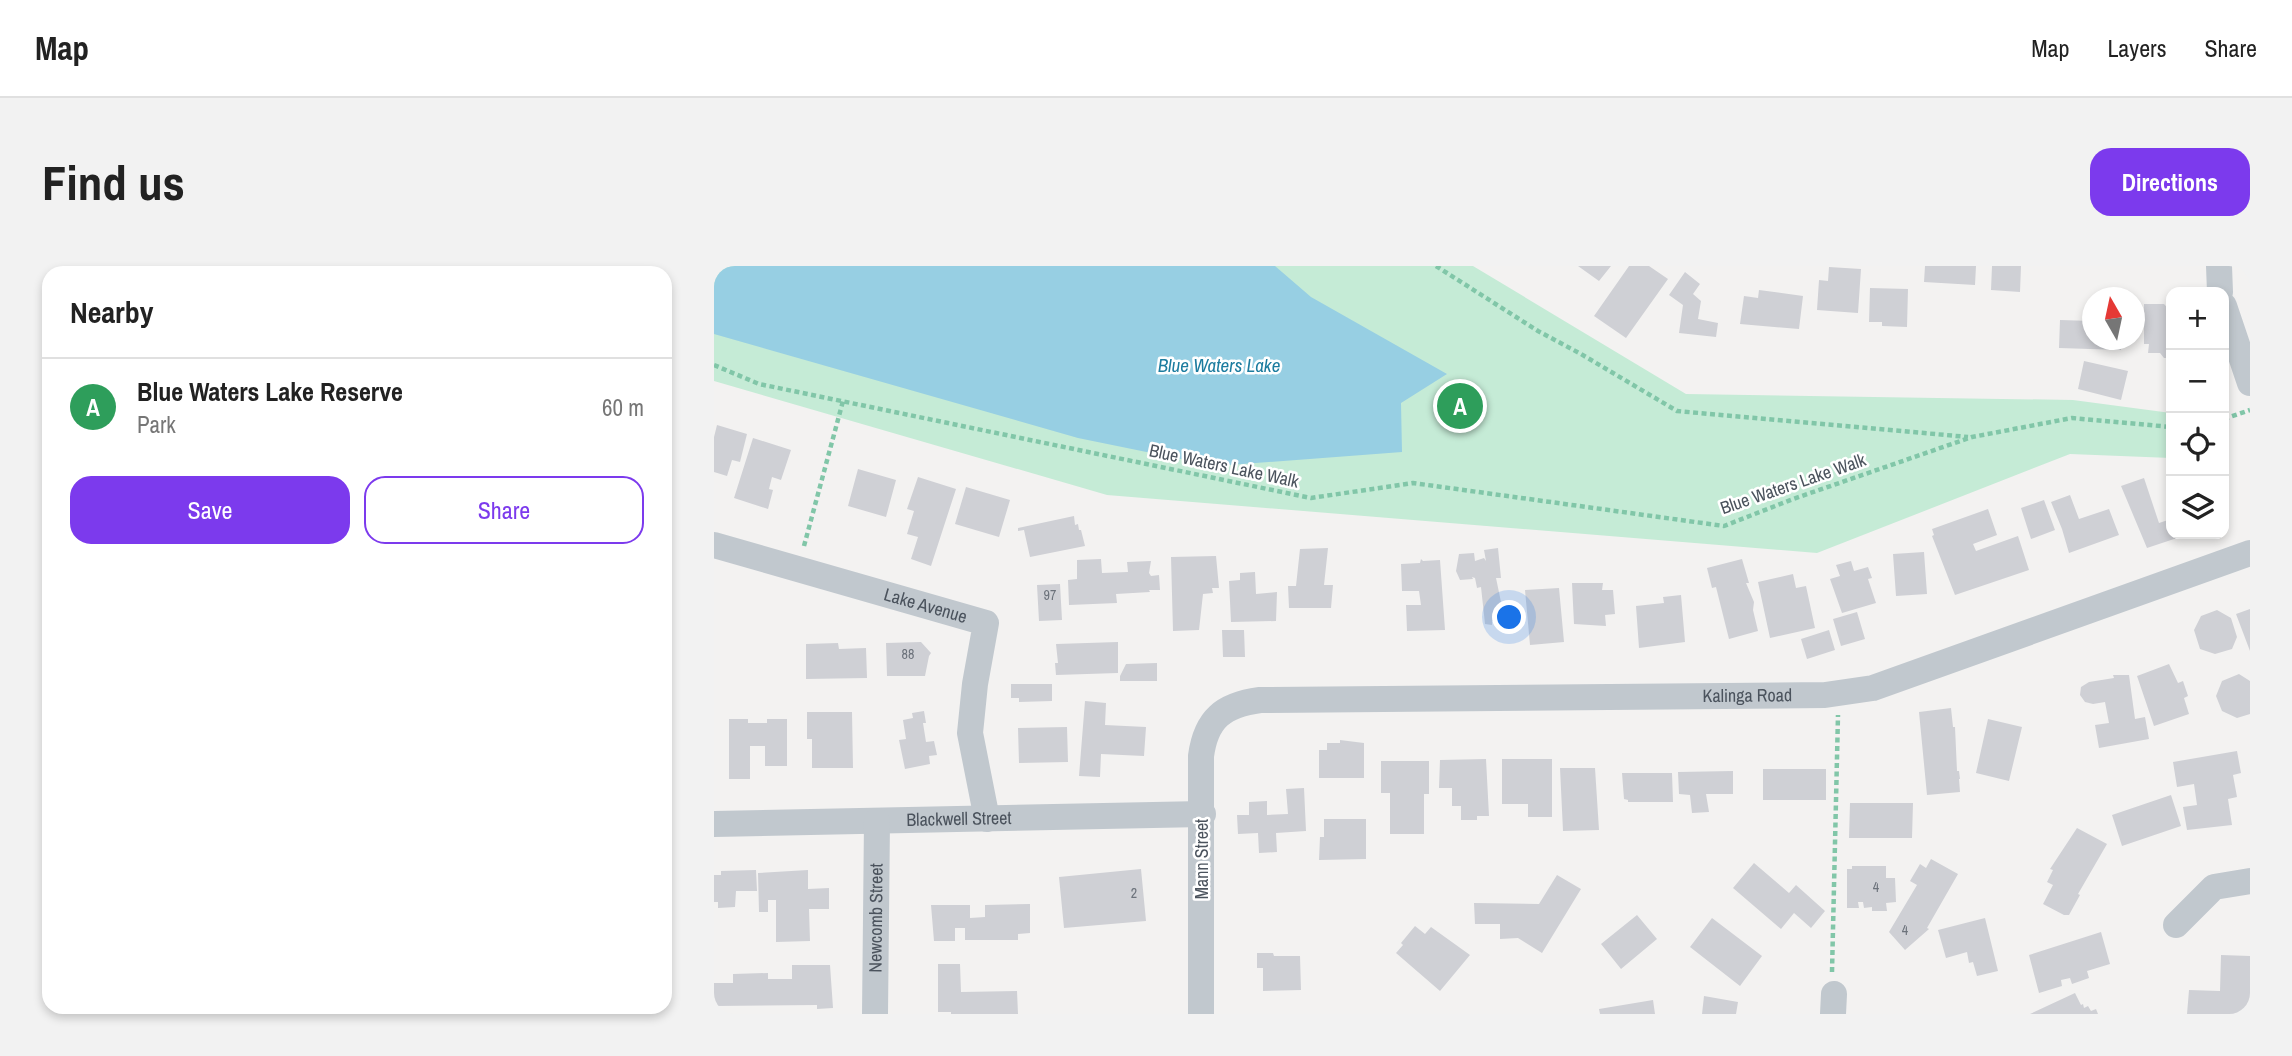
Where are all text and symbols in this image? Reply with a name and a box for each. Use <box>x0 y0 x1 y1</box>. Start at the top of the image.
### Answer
text: Map <box>35 26 89 70</box>
text: Map <box>2031 32 2069 64</box>
text: Layers <box>2107 32 2166 64</box>
text: Share <box>2204 32 2257 64</box>
button: Directions <box>2090 148 2250 216</box>
text: Find us <box>42 149 185 215</box>
north arrow <box>2082 287 2145 350</box>
map controls <box>2166 287 2229 539</box>
button: + <box>2166 287 2229 350</box>
text: Nearby <box>70 292 153 332</box>
button: − <box>2166 350 2229 413</box>
water label: Blue Waters Lake <box>1158 352 1280 378</box>
text: Blue Waters Lake Reserve <box>137 374 403 409</box>
pin: A <box>1437 380 1483 432</box>
text: A <box>86 392 100 423</box>
text: 60 m <box>602 392 644 423</box>
text: Park <box>137 409 176 440</box>
button: locate <box>2166 413 2229 476</box>
street label: Blue Waters Lake Walk <box>1147 437 1302 494</box>
street label: Blue Waters Lake Walk <box>1717 447 1869 520</box>
button: Save <box>70 476 350 544</box>
button: Share <box>364 476 644 544</box>
button: layers <box>2166 476 2229 539</box>
street label: Lake Avenue <box>881 581 970 629</box>
house number: 97 <box>1044 586 1056 604</box>
your location <box>1492 600 1526 634</box>
house number: 88 <box>902 645 914 663</box>
street label: Kalinga Road <box>1702 682 1792 708</box>
street label: Blackwell Street <box>906 805 1012 832</box>
street label: Mann Street <box>1189 819 1214 899</box>
street label: Newcomb Street <box>862 863 889 973</box>
house number: 4 <box>1873 878 1880 896</box>
house number: 2 <box>1131 884 1137 902</box>
house number: 4 <box>1902 921 1909 939</box>

